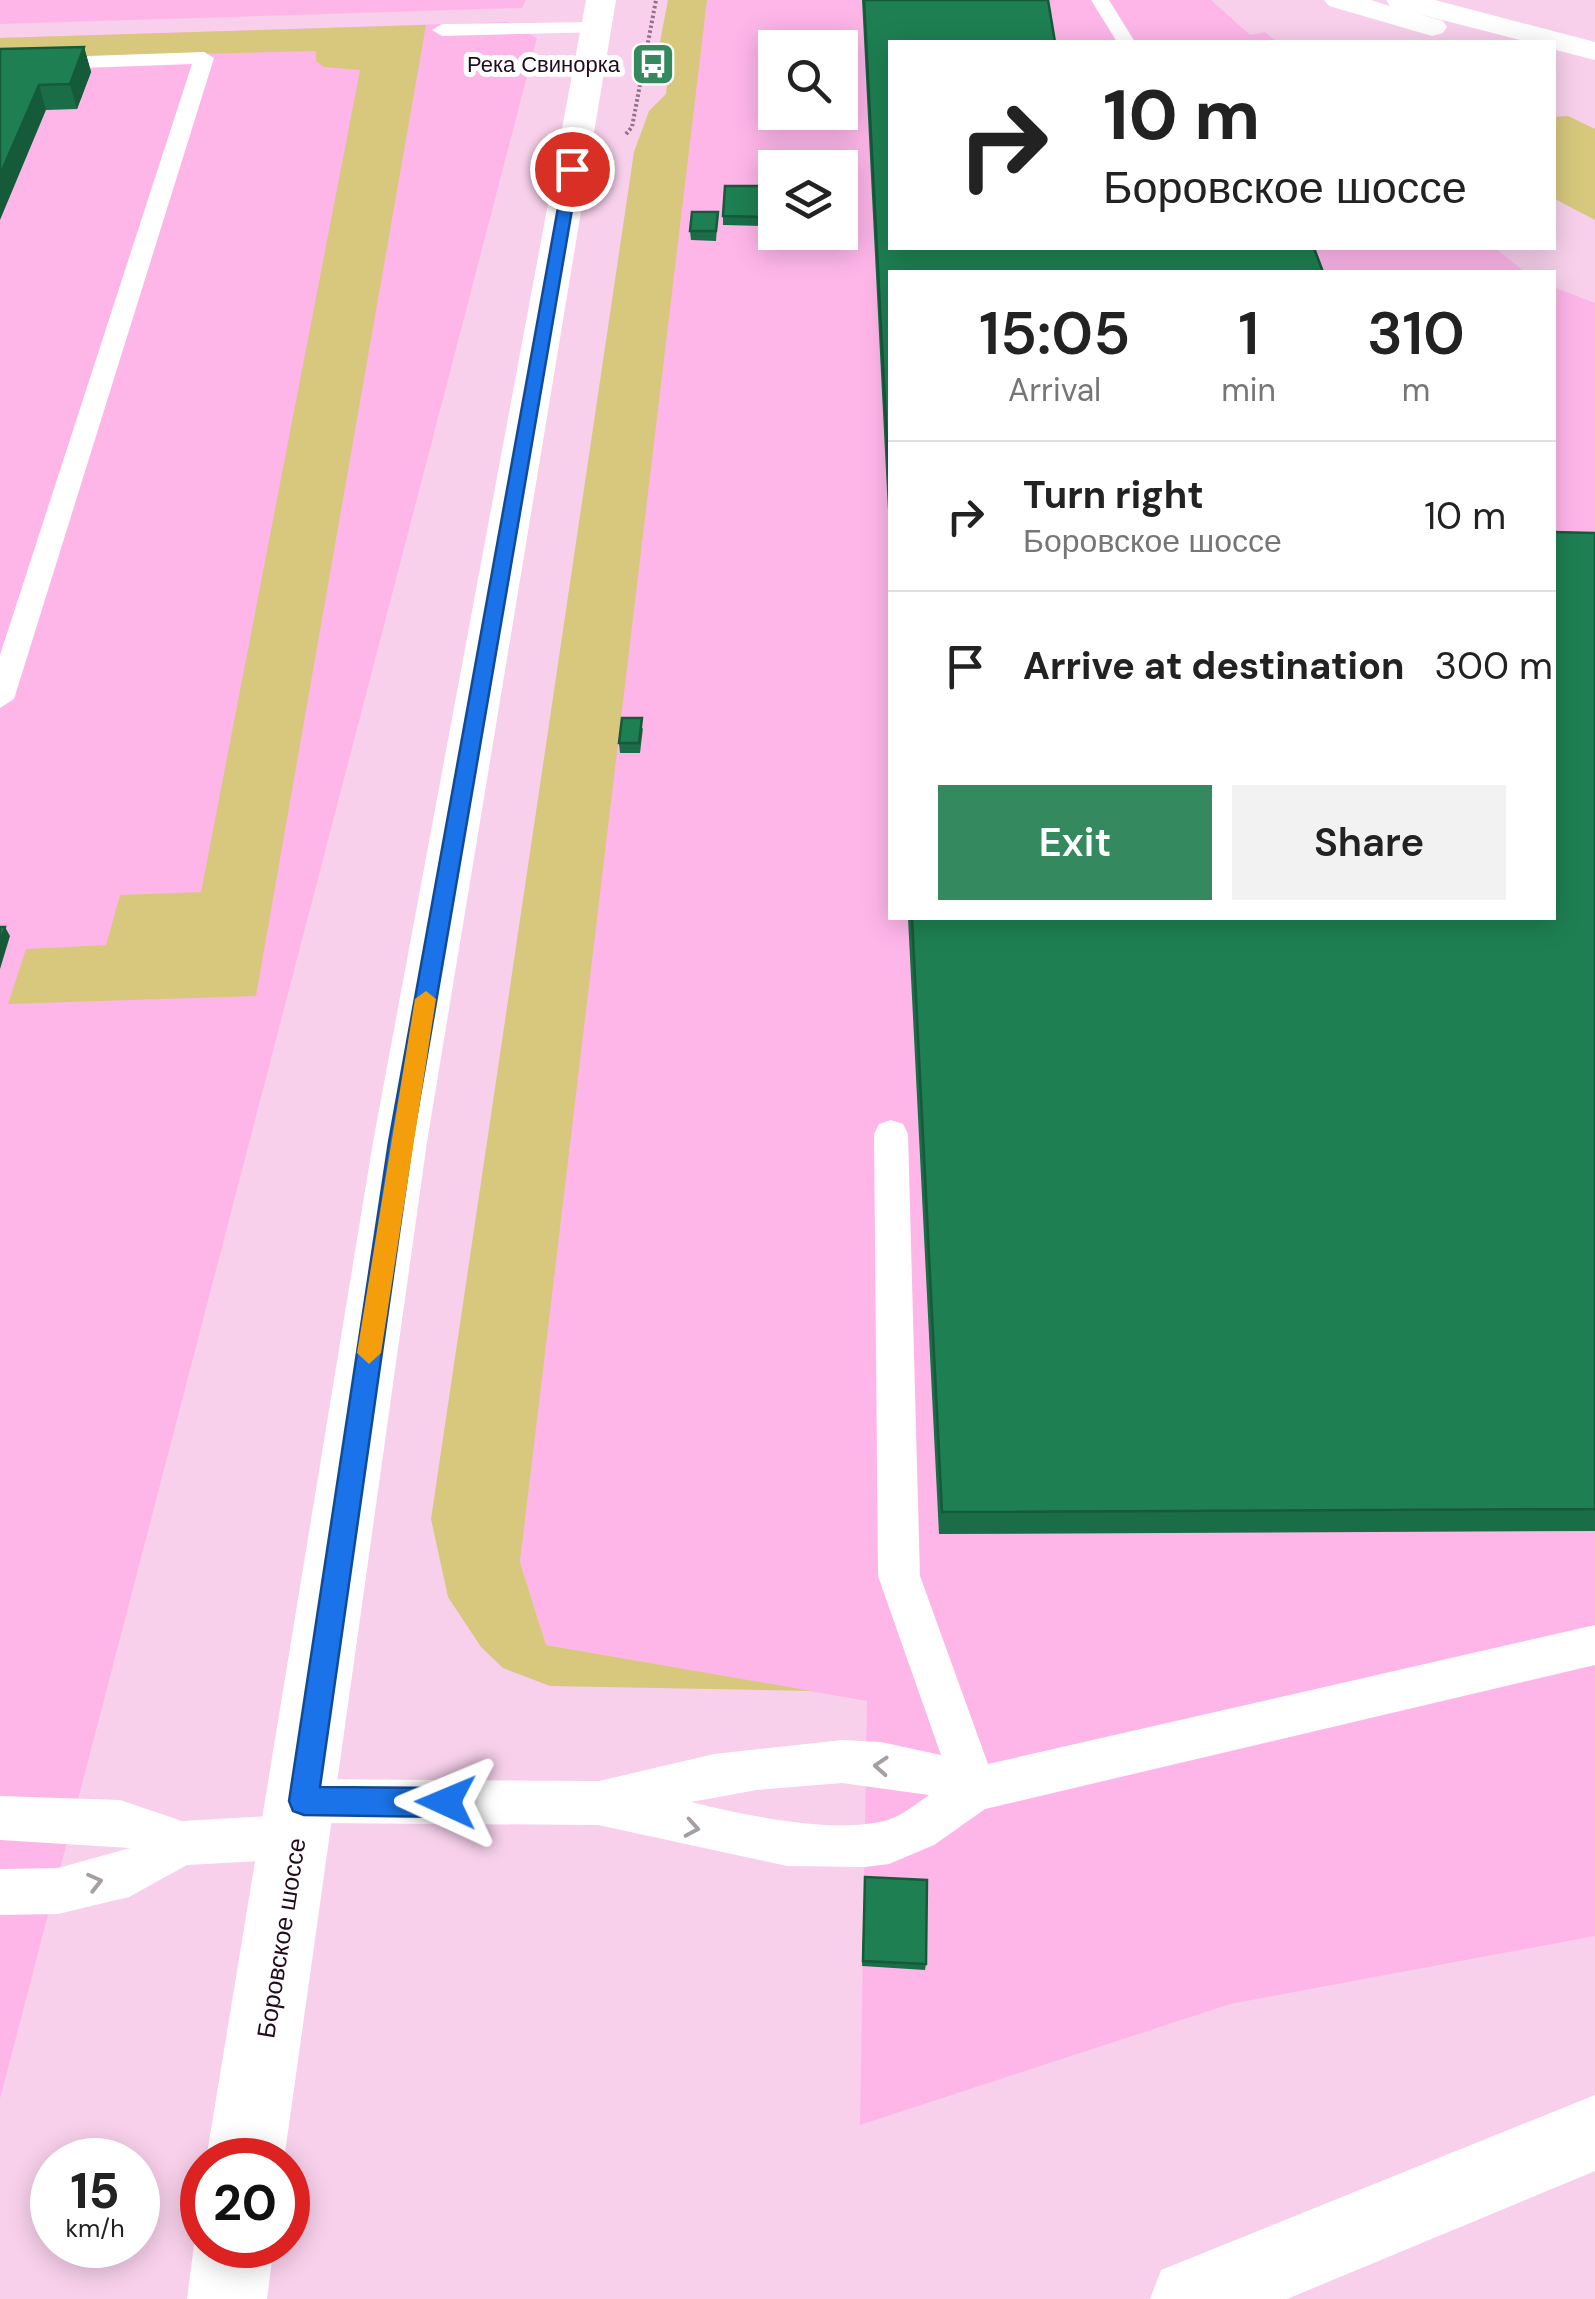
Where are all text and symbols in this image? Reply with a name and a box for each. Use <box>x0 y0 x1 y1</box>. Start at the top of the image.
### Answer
map controls <box>758 30 858 250</box>
button: search <box>758 30 858 130</box>
bus stop icon: Река Свинорка <box>630 41 676 87</box>
place label: Река Свинорка <box>467 50 621 79</box>
text: 10 m <box>1103 70 1260 161</box>
icon: right <box>938 80 1068 210</box>
pin <box>530 127 615 212</box>
icon: arrive <box>545 142 600 197</box>
button: layers <box>758 150 858 250</box>
text: Боровское шоссе <box>1103 158 1467 217</box>
text: 15:05 <box>979 294 1130 373</box>
text: 1 <box>1238 294 1259 373</box>
text: 310 <box>1367 294 1465 373</box>
text: Arrival <box>1008 369 1101 411</box>
text: min <box>1221 369 1276 411</box>
text: m <box>1402 369 1430 411</box>
text: Turn right <box>1023 470 1204 520</box>
icon: right <box>938 489 993 544</box>
text: 10 m <box>1424 491 1506 541</box>
text: Боровское шоссе <box>1023 520 1282 562</box>
icon: arrive <box>938 639 993 694</box>
text: Arrive at destination <box>1023 641 1405 691</box>
text: 300 m <box>1435 641 1553 691</box>
button: Exit <box>938 785 1212 900</box>
button: Share <box>1232 785 1506 900</box>
position arrow <box>394 1750 498 1854</box>
one-way arrow <box>872 1756 888 1777</box>
one-way arrow <box>683 1816 700 1837</box>
street label: Боровское шоссе <box>249 1836 314 2041</box>
one-way arrow <box>86 1873 103 1894</box>
speed limit sign: 20 <box>180 2138 310 2268</box>
text: 15 <box>70 2158 120 2224</box>
text: km/h <box>65 2212 125 2245</box>

